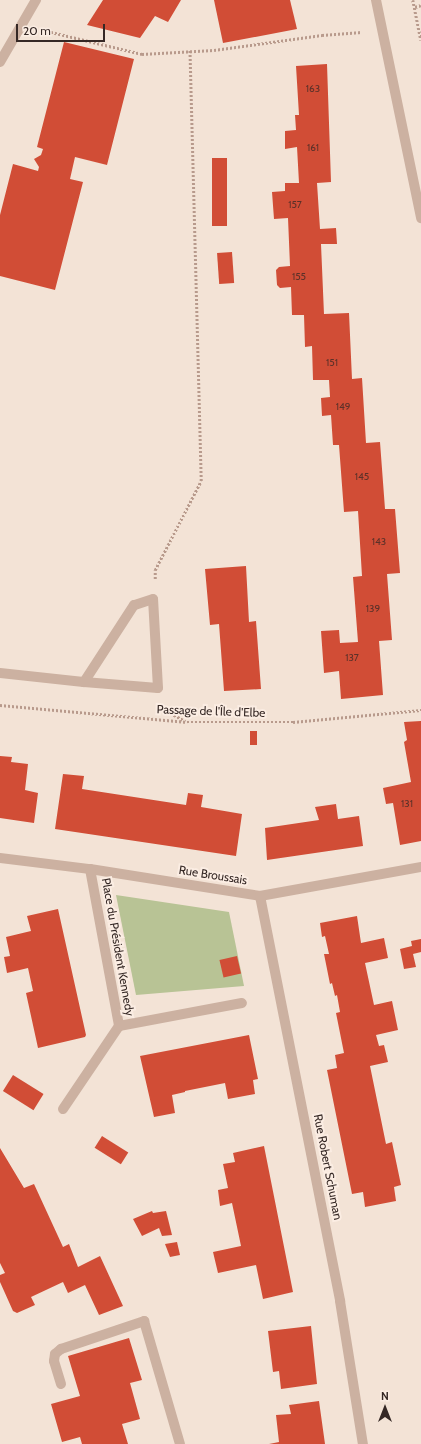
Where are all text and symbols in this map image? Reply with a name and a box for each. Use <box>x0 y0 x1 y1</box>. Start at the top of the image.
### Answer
scale bar <box>18 16 107 42</box>
text: 20 m <box>23 23 51 38</box>
house number: 163 <box>306 83 320 95</box>
house number: 161 <box>307 142 319 154</box>
house number: 157 <box>288 199 302 211</box>
house number: 155 <box>292 271 306 283</box>
house number: 151 <box>326 357 338 369</box>
house number: 149 <box>336 401 350 413</box>
house number: 145 <box>355 471 369 483</box>
house number: 143 <box>372 536 386 548</box>
house number: 139 <box>366 603 380 615</box>
house number: 137 <box>345 652 359 664</box>
street label: Passage de l'Île d'Elbe <box>156 702 266 720</box>
house number: 131 <box>401 798 413 810</box>
street label: Rue Broussais <box>178 862 248 888</box>
street label: Place du Président Kennedy <box>99 877 137 1017</box>
street label: Rue Robert Schuman <box>311 1113 345 1221</box>
north arrow <box>365 1388 405 1428</box>
text: N <box>381 1389 389 1403</box>

